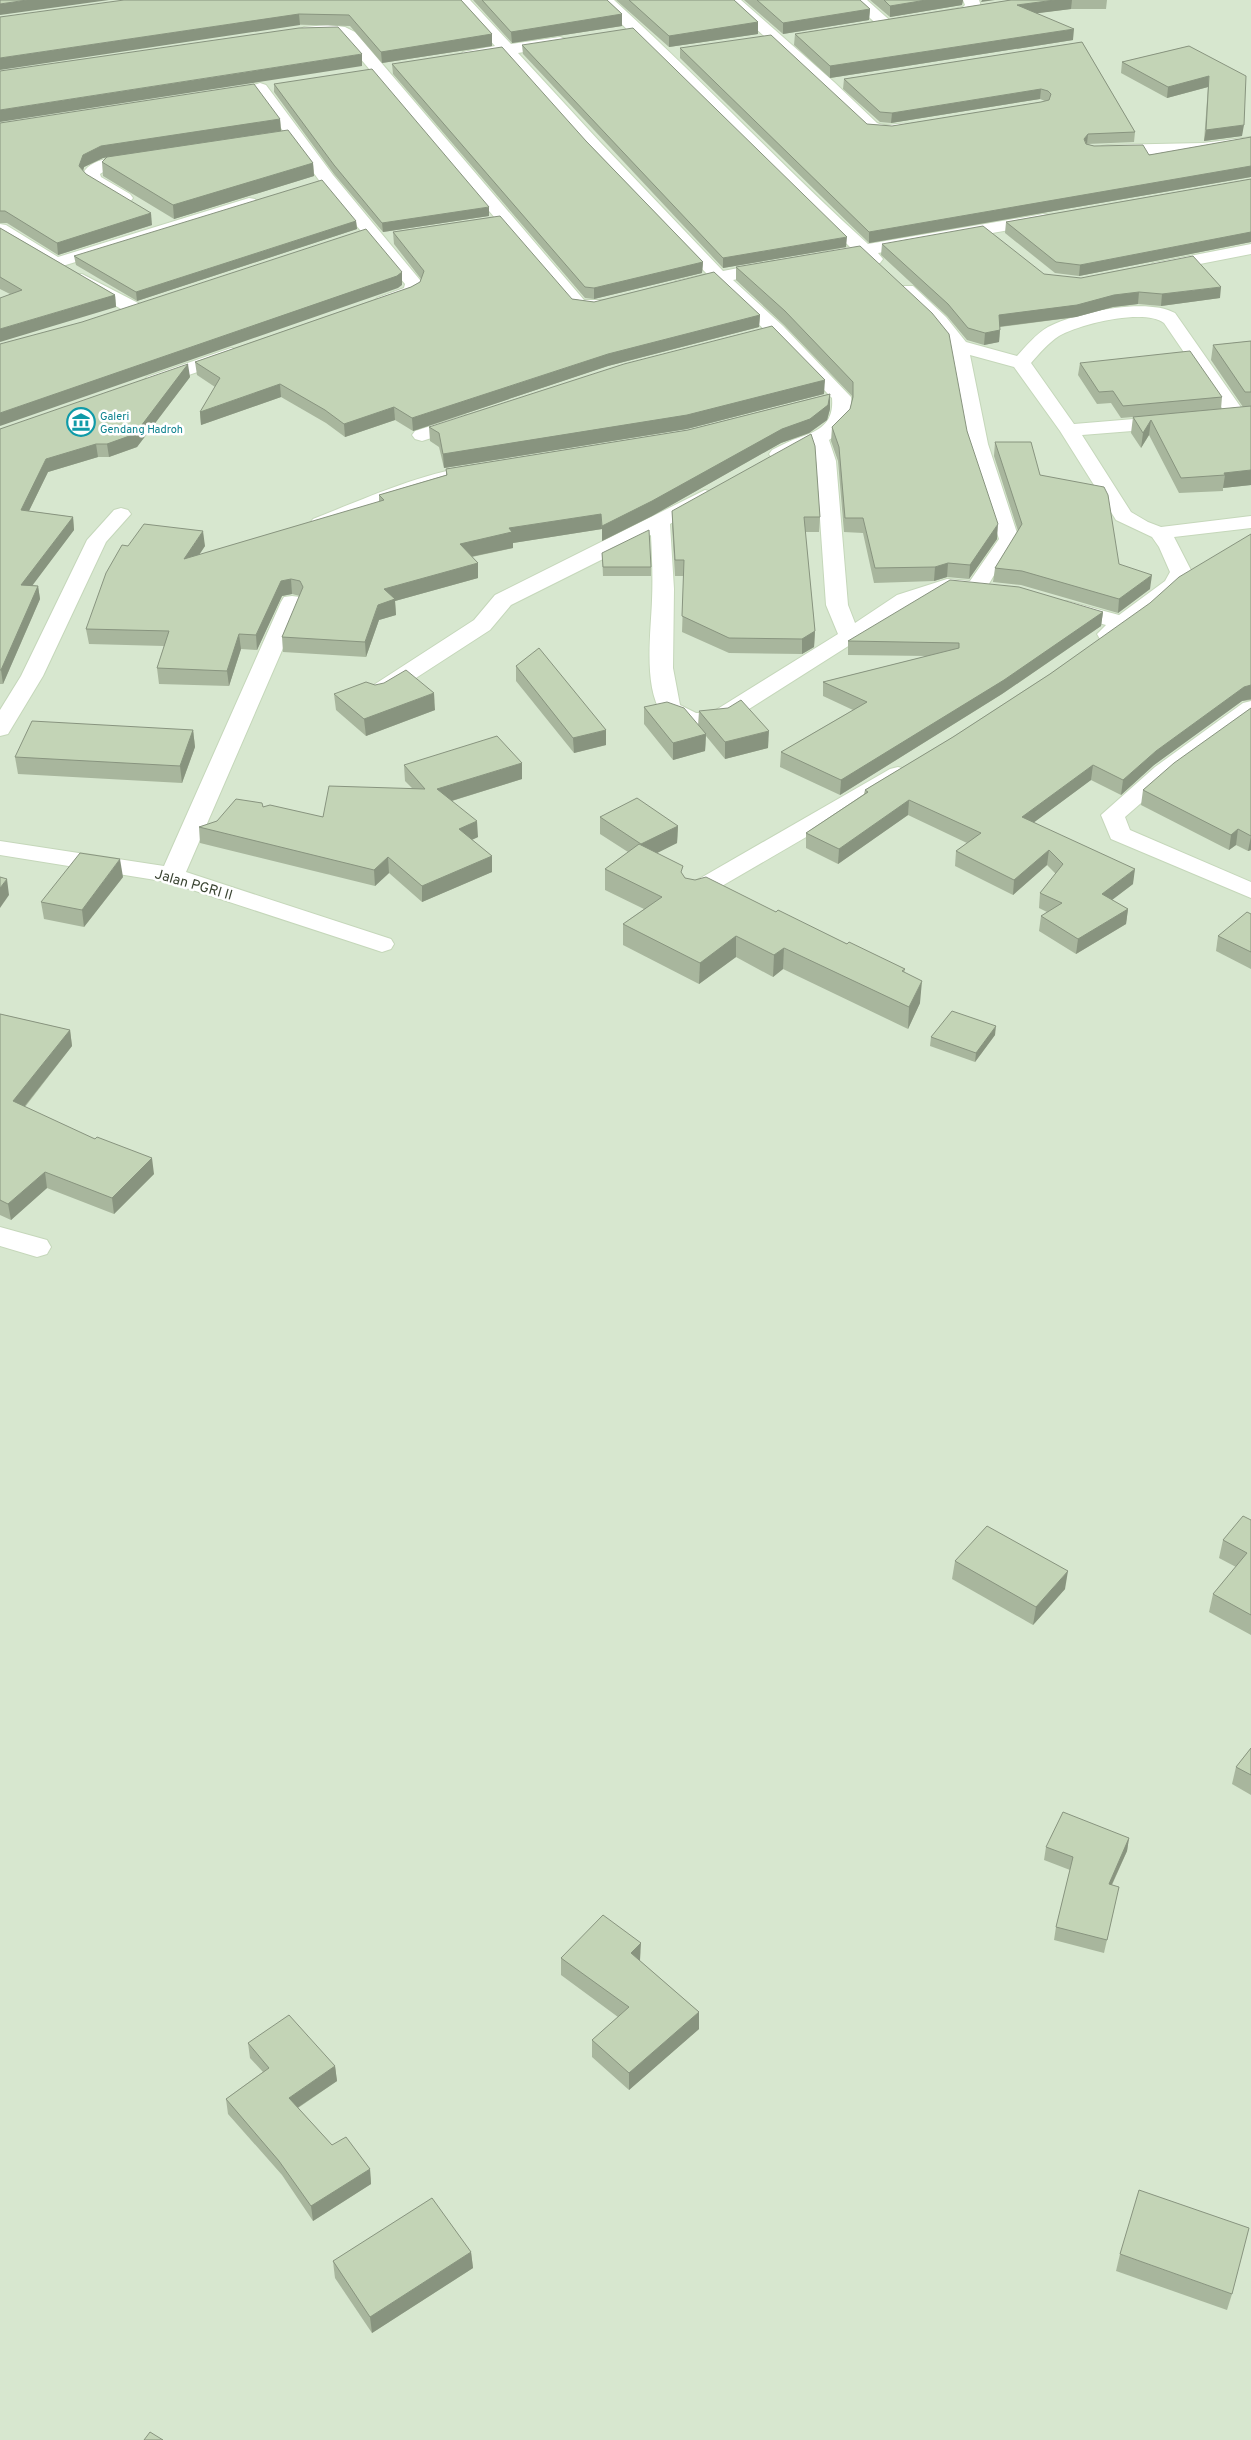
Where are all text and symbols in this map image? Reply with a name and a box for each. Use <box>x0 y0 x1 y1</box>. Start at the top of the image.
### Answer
museum icon: Galeri Gendang Hadroh <box>66 407 96 437</box>
place label: Galeri Gendang Hadroh <box>100 410 183 437</box>
street label: Jalan PGRI II <box>153 866 234 905</box>

